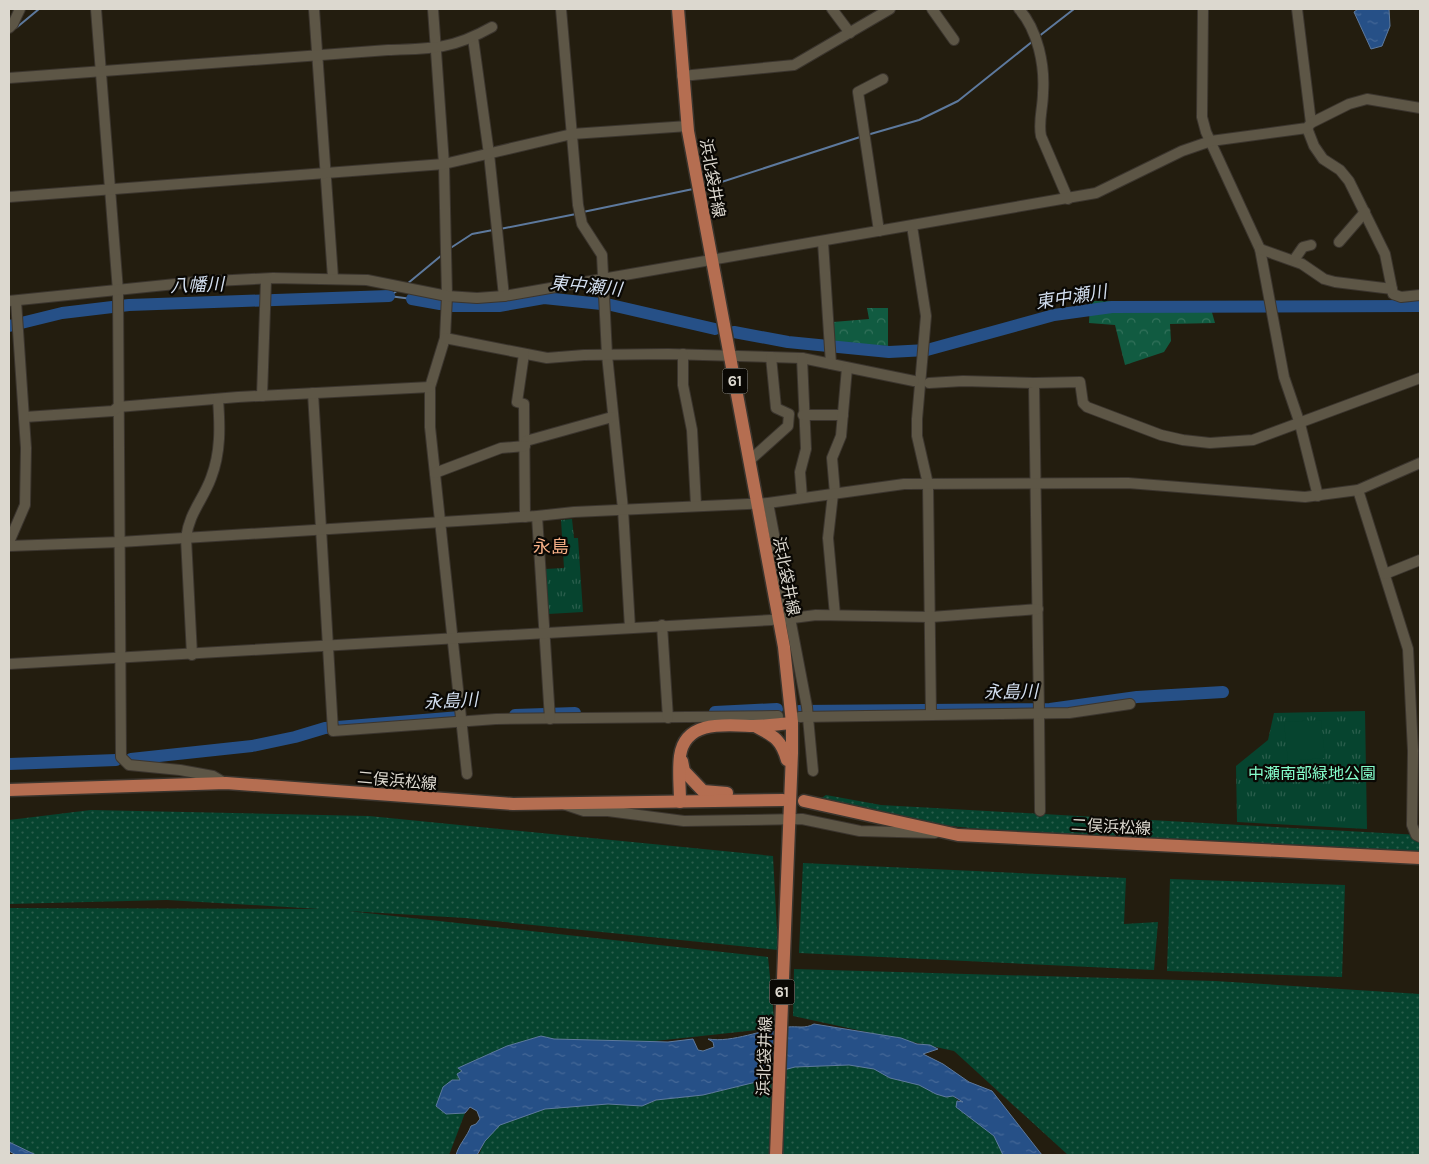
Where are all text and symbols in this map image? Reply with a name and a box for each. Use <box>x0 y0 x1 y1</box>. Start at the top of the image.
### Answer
street label: 浜北袋井線 <box>696 137 729 219</box>
water label: 東中瀬川 <box>549 271 625 301</box>
water label: 八幡川 <box>170 273 226 297</box>
water label: 東中瀬川 <box>1034 280 1110 313</box>
road number: 61 <box>722 368 748 394</box>
street label: 浜北袋井線 <box>770 535 803 617</box>
district label: 永島 <box>533 536 569 558</box>
water label: 永島川 <box>984 680 1040 703</box>
water label: 永島川 <box>423 688 481 713</box>
park label: 中瀬南部緑地公園 <box>1248 764 1376 783</box>
street label: 二俣浜松線 <box>356 768 438 793</box>
street label: 二俣浜松線 <box>1071 815 1151 838</box>
road number: 61 <box>770 980 794 1004</box>
street label: 浜北袋井線 <box>754 1016 775 1096</box>

